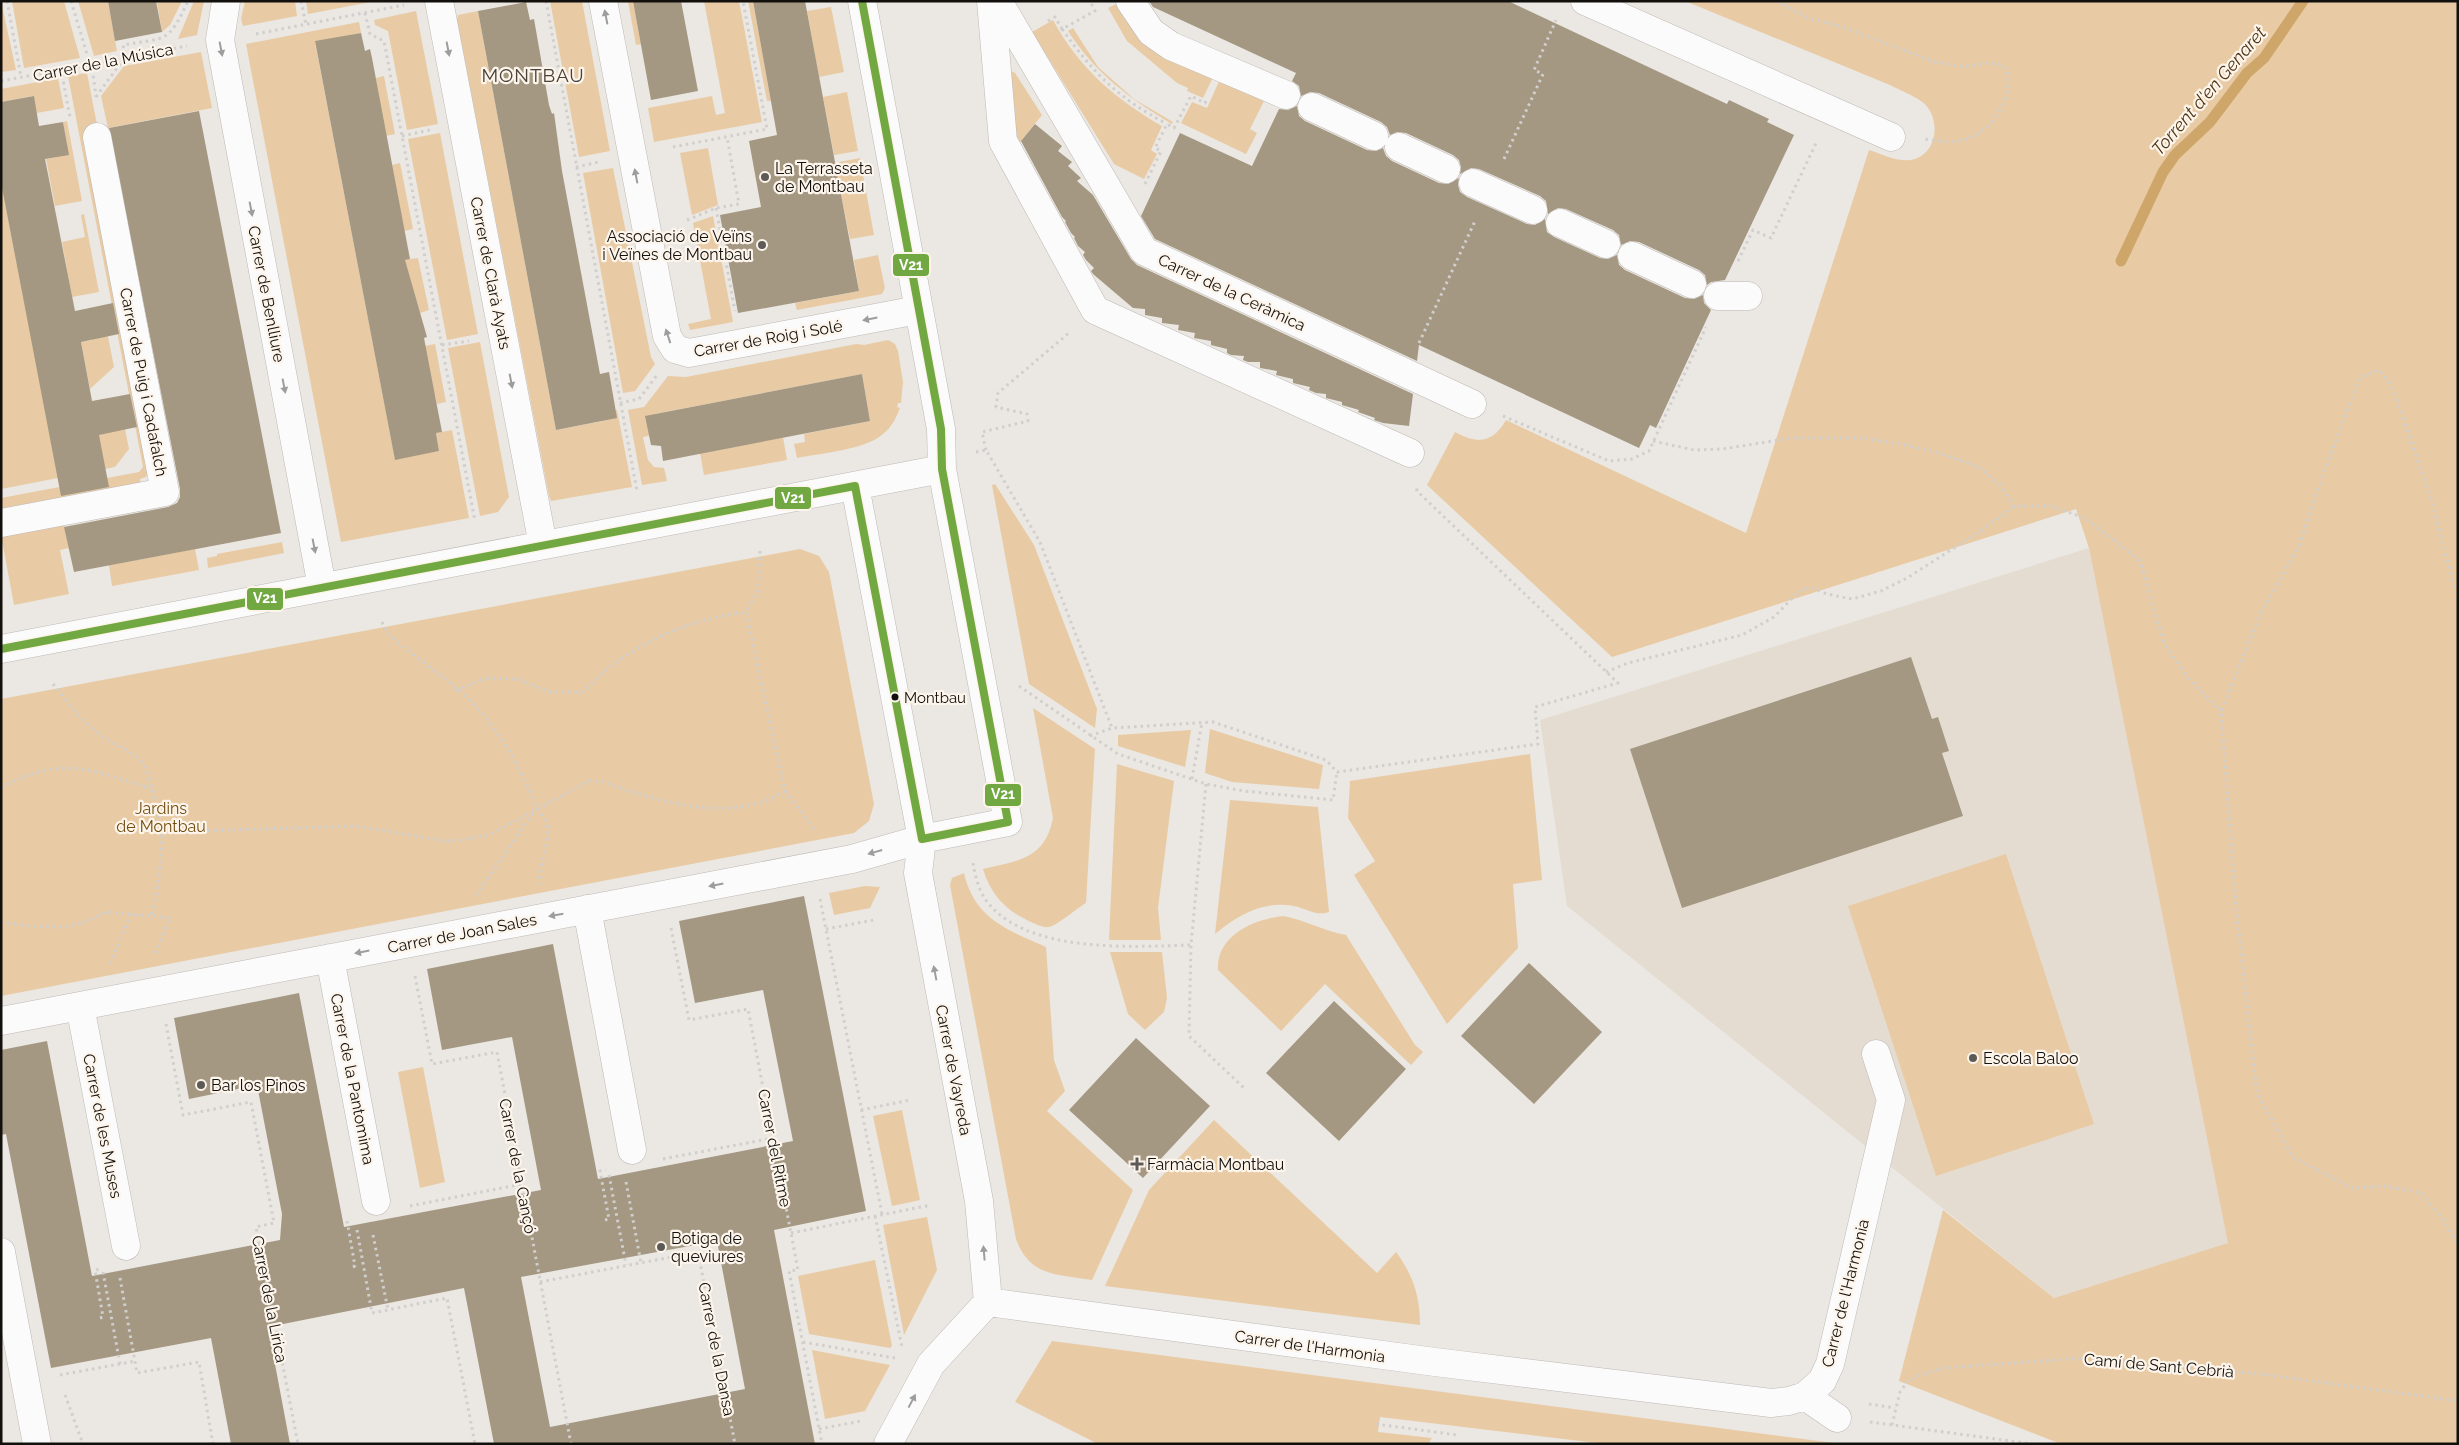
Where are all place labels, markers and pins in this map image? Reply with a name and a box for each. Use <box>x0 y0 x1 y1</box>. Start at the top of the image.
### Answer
place label: La Terrasseta de Montbau <box>775 159 873 196</box>
marker: La Terrasseta de Montbau <box>759 171 771 183</box>
place label: Associació de Veïns i Veïnes de Montbau <box>602 227 752 264</box>
marker: Associació de Veïns i Veïnes de Montbau <box>756 239 768 251</box>
place label: Montbau <box>904 689 966 707</box>
marker: Montbau <box>890 692 900 702</box>
place label: Escola Baloo <box>1983 1049 2079 1068</box>
marker: Escola Baloo <box>1967 1052 1979 1064</box>
place label: Bar los Pinos <box>211 1076 306 1095</box>
marker: Bar los Pinos <box>195 1079 207 1091</box>
place label: Farmàcia Montbau <box>1147 1155 1284 1174</box>
marker: Farmàcia Montbau <box>1131 1158 1143 1170</box>
place label: Botiga de queviures <box>671 1229 744 1266</box>
marker: Botiga de queviures <box>655 1241 667 1253</box>

